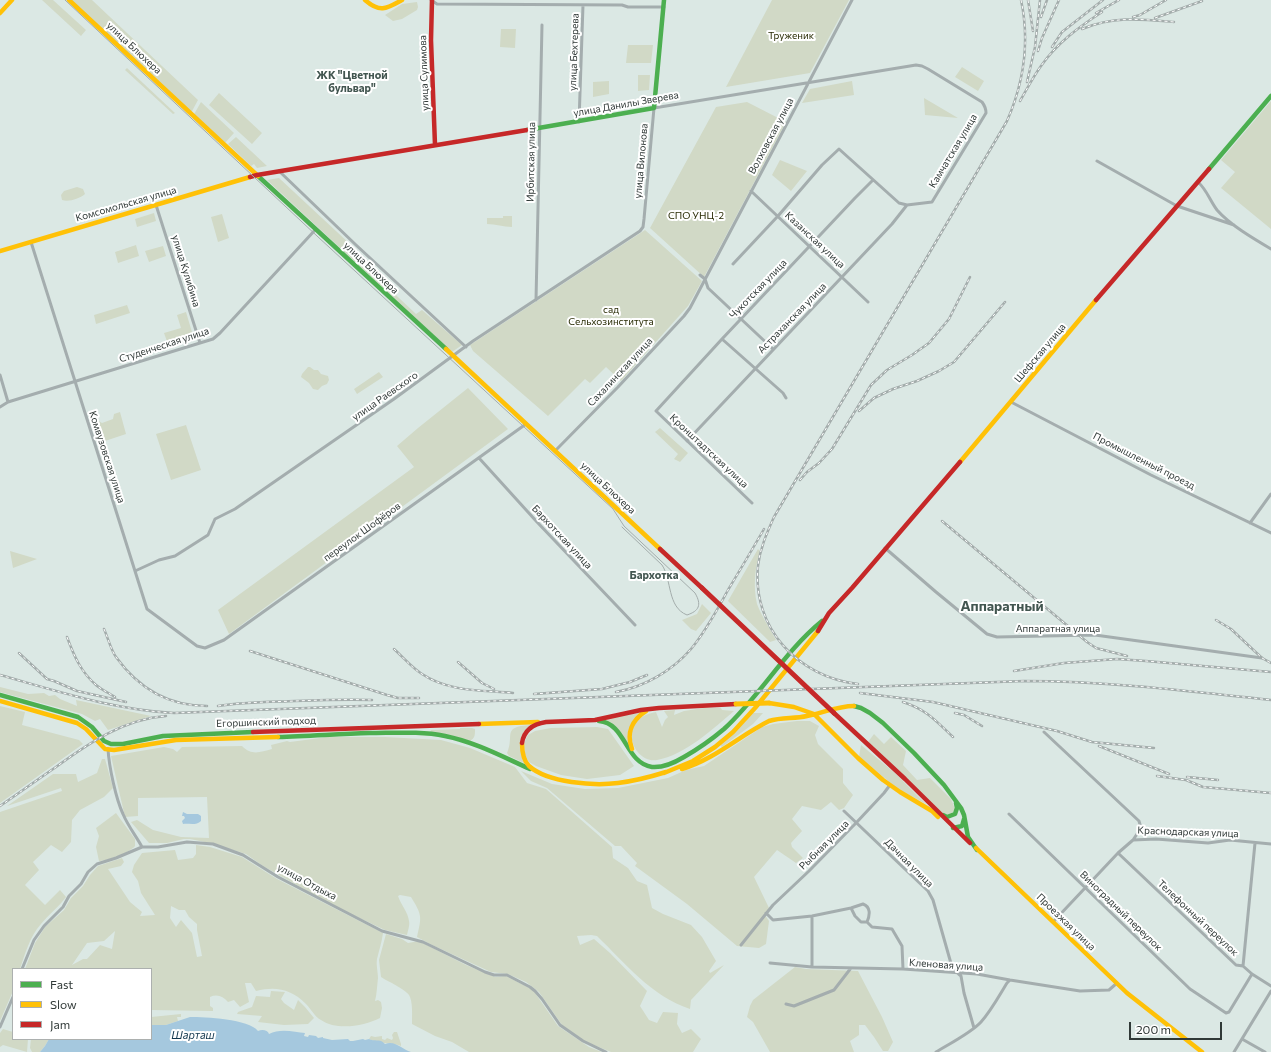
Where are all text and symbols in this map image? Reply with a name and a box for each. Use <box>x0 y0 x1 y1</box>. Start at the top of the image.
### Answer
street label: улица Бехтерева <box>567 13 581 91</box>
street label: улица Блюхера <box>104 20 164 76</box>
park label: Труженик <box>768 30 814 42</box>
street label: улица Сулимова <box>417 35 431 111</box>
district label: ЖК "Цветной бульвар" <box>316 68 388 94</box>
street label: улица Данилы Зверева <box>572 89 680 119</box>
street label: Волховская улица <box>746 96 796 176</box>
street label: Камчатская улица <box>926 112 980 190</box>
street label: Ирбитская улица <box>524 122 538 202</box>
street label: улица Вилонова <box>632 123 650 199</box>
street label: Комсомольская улица <box>74 184 178 224</box>
street label: Казанская улица <box>783 209 847 271</box>
park label: СПО УНЦ-2 <box>668 210 724 222</box>
street label: улица Кулибина <box>169 234 203 308</box>
street label: улица Блюхера <box>341 240 401 296</box>
street label: Чукотская улица <box>727 257 789 321</box>
street label: Астраханская улица <box>755 280 829 356</box>
park label: сад Сельхозинститута <box>568 304 654 328</box>
street label: Шефская улица <box>1012 321 1068 385</box>
street label: Студенческая улица <box>118 325 210 365</box>
street label: Сахалинская улица <box>585 335 655 409</box>
street label: улица Раевского <box>350 369 420 423</box>
street label: Комвузовская улица <box>86 409 128 505</box>
street label: Кронштадтская улица <box>667 412 751 490</box>
street label: Промышленный проезд <box>1091 430 1197 492</box>
street label: улица Блюхера <box>578 460 638 516</box>
street label: переулок Шофёров <box>321 500 403 564</box>
street label: Бархотская улица <box>529 503 595 571</box>
district label: Бархотка <box>630 568 678 582</box>
district label: Аппаратный <box>960 598 1044 614</box>
street label: Аппаратная улица <box>1016 623 1100 635</box>
street label: Егоршинский подход <box>216 714 316 730</box>
street label: Рыбная улица <box>797 818 851 872</box>
street label: Краснодарская улица <box>1137 824 1239 840</box>
street label: Дачная улица <box>882 836 936 890</box>
street label: улица Отдыха <box>275 861 339 903</box>
street label: Виноградный переулок <box>1077 869 1165 953</box>
street label: Телефонный переулок <box>1155 877 1241 959</box>
street label: Проезжая улица <box>1034 891 1098 953</box>
street label: Кленовая улица <box>908 956 984 974</box>
legend <box>12 968 152 1040</box>
text: Fast <box>50 977 73 991</box>
text: Slow <box>50 997 77 1011</box>
scale bar <box>1131 1014 1224 1040</box>
text: Jam <box>50 1017 70 1031</box>
text: 200 m <box>1136 1022 1171 1036</box>
water label: Шарташ <box>171 1028 215 1042</box>

